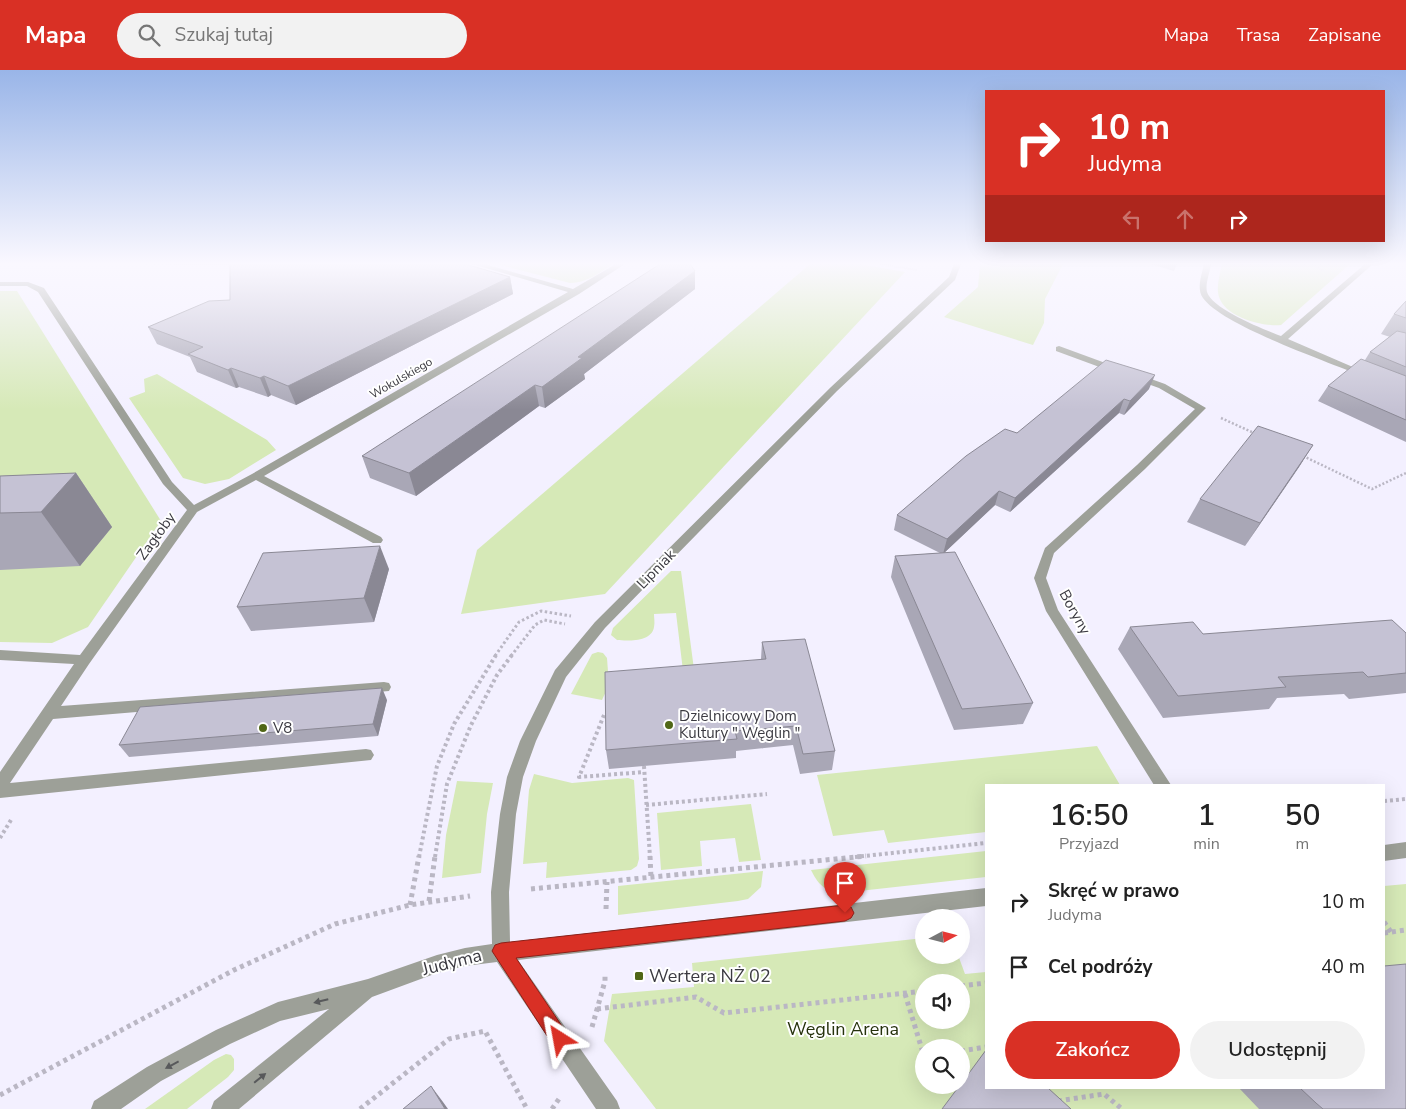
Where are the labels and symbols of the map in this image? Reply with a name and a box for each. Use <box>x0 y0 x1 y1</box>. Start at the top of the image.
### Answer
street label: Wokulskiego <box>367 353 436 402</box>
street label: Zagłoby <box>132 508 180 564</box>
street label: Lipniak <box>632 544 680 593</box>
street label: Boryny <box>1055 586 1096 638</box>
place label: Dzielnicowy Dom Kultury " Węglin " <box>679 706 800 743</box>
place label: V8 <box>272 718 292 738</box>
marker: Dzielnicowy Dom Kultury " Węglin " <box>663 719 675 731</box>
marker: V8 <box>257 722 269 734</box>
pin <box>824 862 866 913</box>
north arrow <box>915 909 970 964</box>
street label: Judyma <box>419 943 484 981</box>
place label: Wertera NŻ 02 <box>649 964 771 988</box>
marker: Wertera NŻ 02 <box>633 970 645 982</box>
one-way arrow <box>313 998 328 1006</box>
position arrow <box>533 1012 585 1064</box>
park label: Węglin Arena <box>787 1017 899 1041</box>
one-way arrow <box>165 1060 179 1069</box>
one-way arrow <box>253 1073 266 1084</box>

